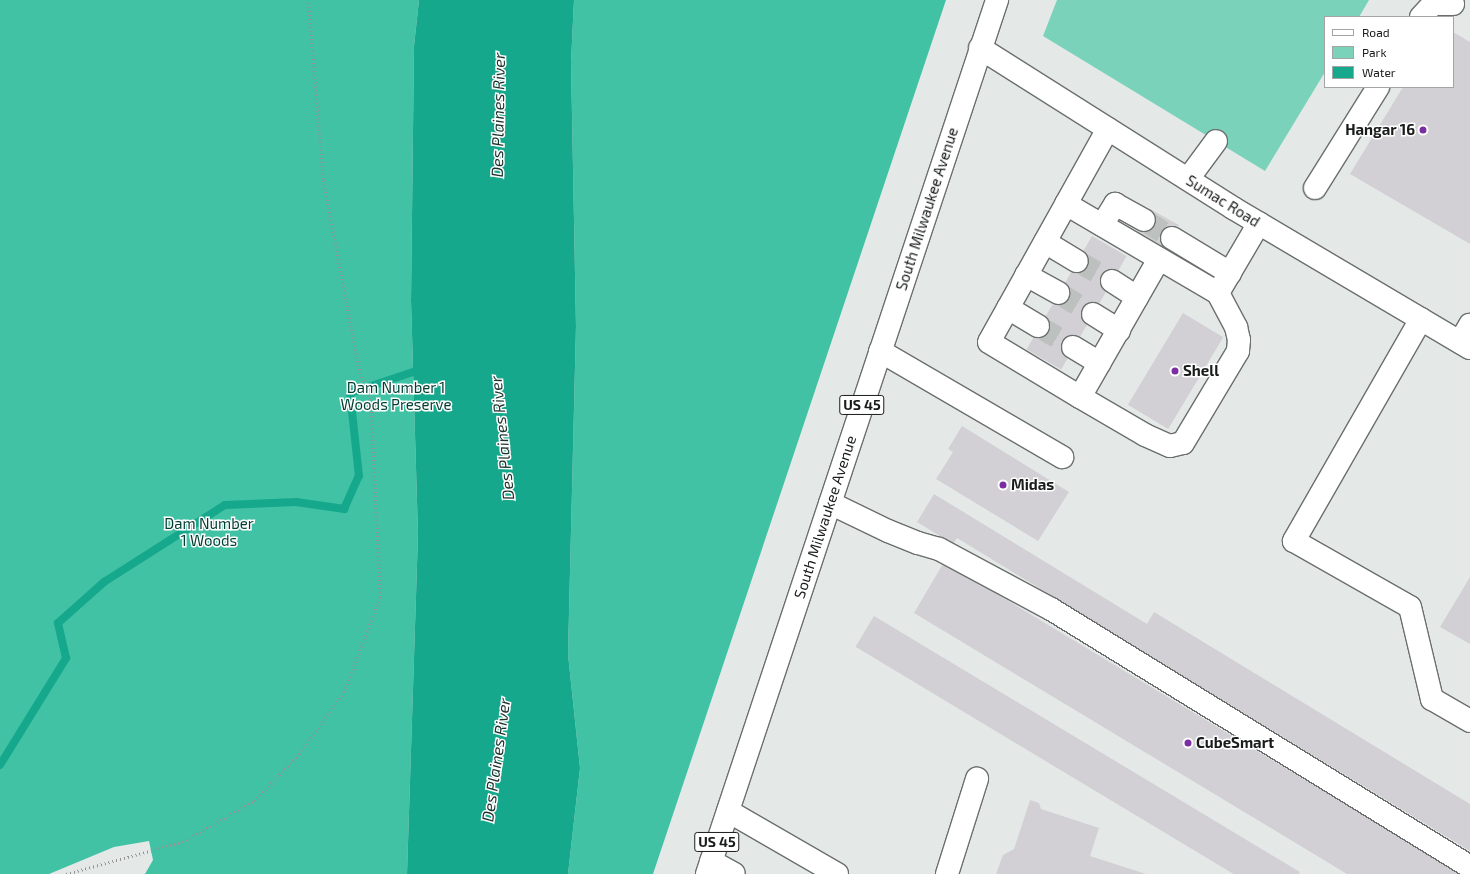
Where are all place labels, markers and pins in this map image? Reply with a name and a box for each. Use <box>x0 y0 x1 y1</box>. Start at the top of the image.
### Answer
place label: Hangar 16 <box>1345 121 1415 139</box>
marker: Hangar 16 <box>1418 125 1428 135</box>
place label: Shell <box>1183 362 1219 380</box>
marker: Shell <box>1170 366 1180 376</box>
place label: Midas <box>1011 476 1054 494</box>
marker: Midas <box>998 480 1008 490</box>
place label: CubeSmart <box>1196 734 1274 752</box>
marker: CubeSmart <box>1183 738 1193 748</box>

